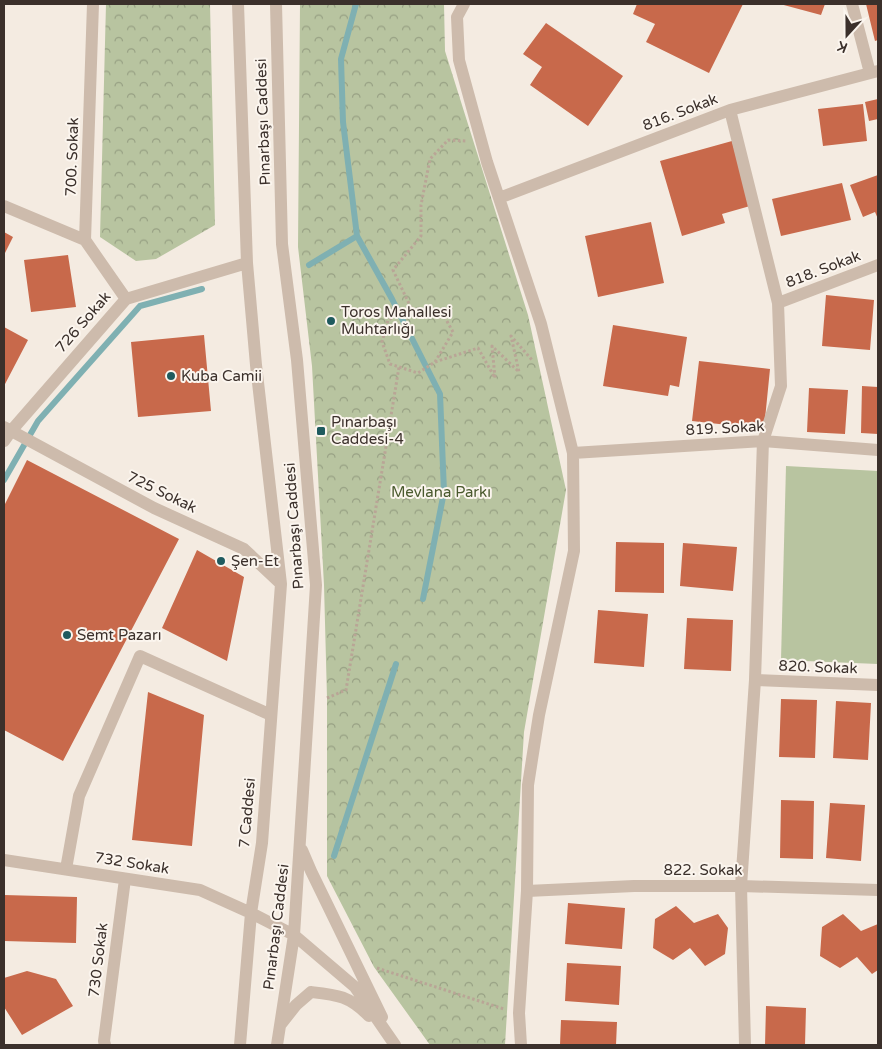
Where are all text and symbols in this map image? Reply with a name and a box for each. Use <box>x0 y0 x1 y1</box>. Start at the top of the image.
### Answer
north arrow <box>822 10 872 60</box>
text: K <box>835 37 850 56</box>
street label: Pınarbaşı Caddesi <box>252 58 274 186</box>
street label: 816. Sokak <box>640 89 720 135</box>
street label: 700. Sokak <box>62 117 82 197</box>
street label: 818. Sokak <box>783 246 863 292</box>
street label: 726 Sokak <box>52 288 114 356</box>
place label: Toros Mahallesi Muhtarlığı <box>341 303 451 338</box>
marker: Toros Mahallesi Muhtarlığı <box>325 315 337 327</box>
place label: Kuba Camii <box>181 367 262 385</box>
marker: Kuba Camii <box>165 370 177 382</box>
place label: Pınarbaşı Caddesi-4 <box>331 413 404 448</box>
street label: 819. Sokak <box>685 417 765 439</box>
marker: Pınarbaşı Caddesi-4 <box>315 425 327 437</box>
street label: Pınarbaşı Caddesi <box>281 462 307 590</box>
street label: 725 Sokak <box>124 467 200 517</box>
park label: Mevlana Parkı <box>391 483 491 501</box>
place label: Şen-Et <box>231 552 279 570</box>
marker: Şen-Et <box>215 555 227 567</box>
place label: Semt Pazarı <box>77 626 161 644</box>
marker: Semt Pazarı <box>61 629 73 641</box>
street label: 820. Sokak <box>778 657 858 677</box>
street label: 7 Caddesi <box>235 777 259 849</box>
street label: 732 Sokak <box>93 848 171 878</box>
street label: 822. Sokak <box>663 861 743 879</box>
street label: Pınarbaşı Caddesi <box>259 863 293 991</box>
street label: 730 Sokak <box>84 922 112 998</box>

